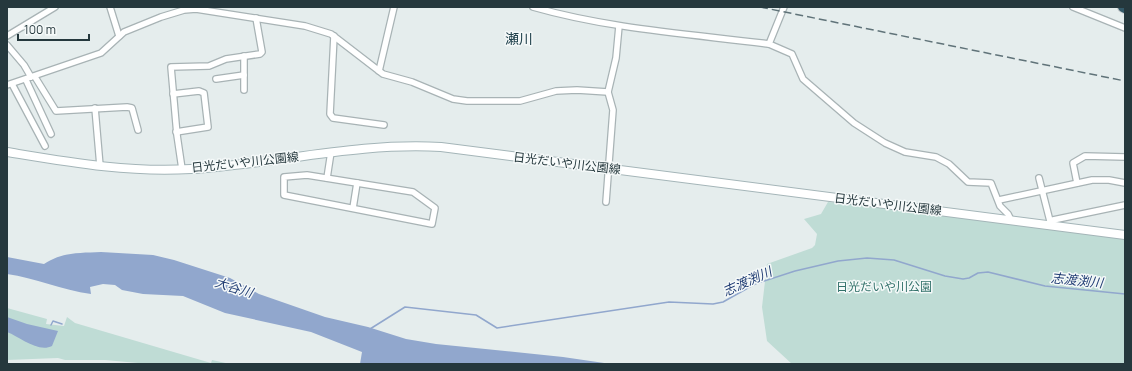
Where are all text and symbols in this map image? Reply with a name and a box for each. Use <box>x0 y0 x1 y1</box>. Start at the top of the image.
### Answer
scale bar <box>18 16 89 42</box>
text: 100 m <box>24 21 56 38</box>
district label: 瀬川 <box>505 29 533 48</box>
street label: 日光だいや川公園線 <box>190 148 300 176</box>
street label: 日光だいや川公園線 <box>512 148 622 178</box>
street label: 日光だいや川公園線 <box>833 189 943 219</box>
water label: 志渡渕川 <box>720 261 776 300</box>
water label: 志渡渕川 <box>1050 268 1106 292</box>
water label: 大谷川 <box>213 273 257 302</box>
park label: 日光だいや川公園 <box>836 278 932 295</box>

